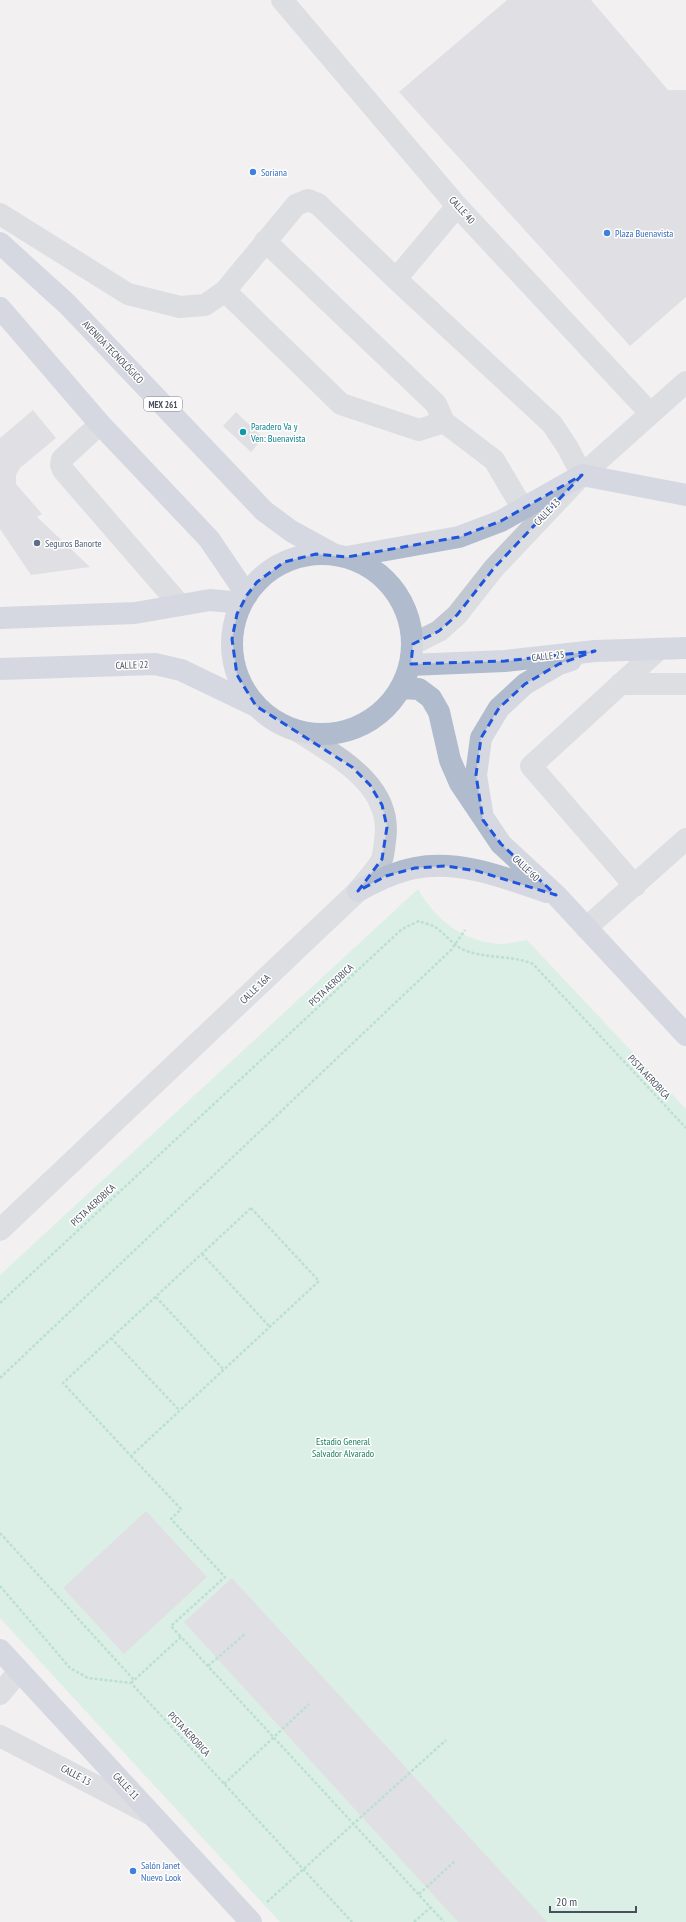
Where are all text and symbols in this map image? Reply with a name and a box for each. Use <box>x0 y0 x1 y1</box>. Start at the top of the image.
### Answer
place label: Soriana <box>261 166 287 179</box>
marker: Soriana <box>248 167 258 177</box>
street label: CALLE 40 <box>446 193 478 227</box>
place label: Plaza Buenavista <box>615 227 673 240</box>
marker: Plaza Buenavista <box>602 228 612 238</box>
street label: AVENIDA TECNOLÓGICO <box>80 318 147 387</box>
road number: MEX 261 <box>144 397 182 411</box>
place label: Paradero Va y Ven: Buenavista <box>250 420 306 445</box>
marker: Paradero Va y Ven: Buenavista <box>238 427 248 437</box>
street label: CALLE 13 <box>531 496 563 528</box>
place label: Seguros Banorte <box>45 537 102 550</box>
marker: Seguros Banorte <box>32 538 42 548</box>
street label: CALLE 25 <box>531 648 565 664</box>
street label: CALLE 22 <box>115 658 149 672</box>
street label: CALLE 60 <box>510 852 543 884</box>
street label: PISTA AEROBICA <box>306 961 356 1009</box>
street label: CALLE 16A <box>237 971 273 1007</box>
street label: PISTA AEROBICA <box>625 1052 673 1102</box>
street label: PISTA AEROBICA <box>68 1181 118 1229</box>
park label: Estadio General Salvador Alvarado <box>312 1435 374 1460</box>
street label: PISTA AEROBICA <box>165 1709 213 1759</box>
street label: CALLE 13 <box>58 1762 94 1788</box>
street label: CALLE 11 <box>110 1770 142 1802</box>
place label: Salón Janet Nuevo Look <box>141 1859 181 1884</box>
marker: Salón Janet Nuevo Look <box>128 1866 138 1876</box>
scale bar <box>550 1888 636 1914</box>
text: 20 m <box>556 1894 577 1909</box>

